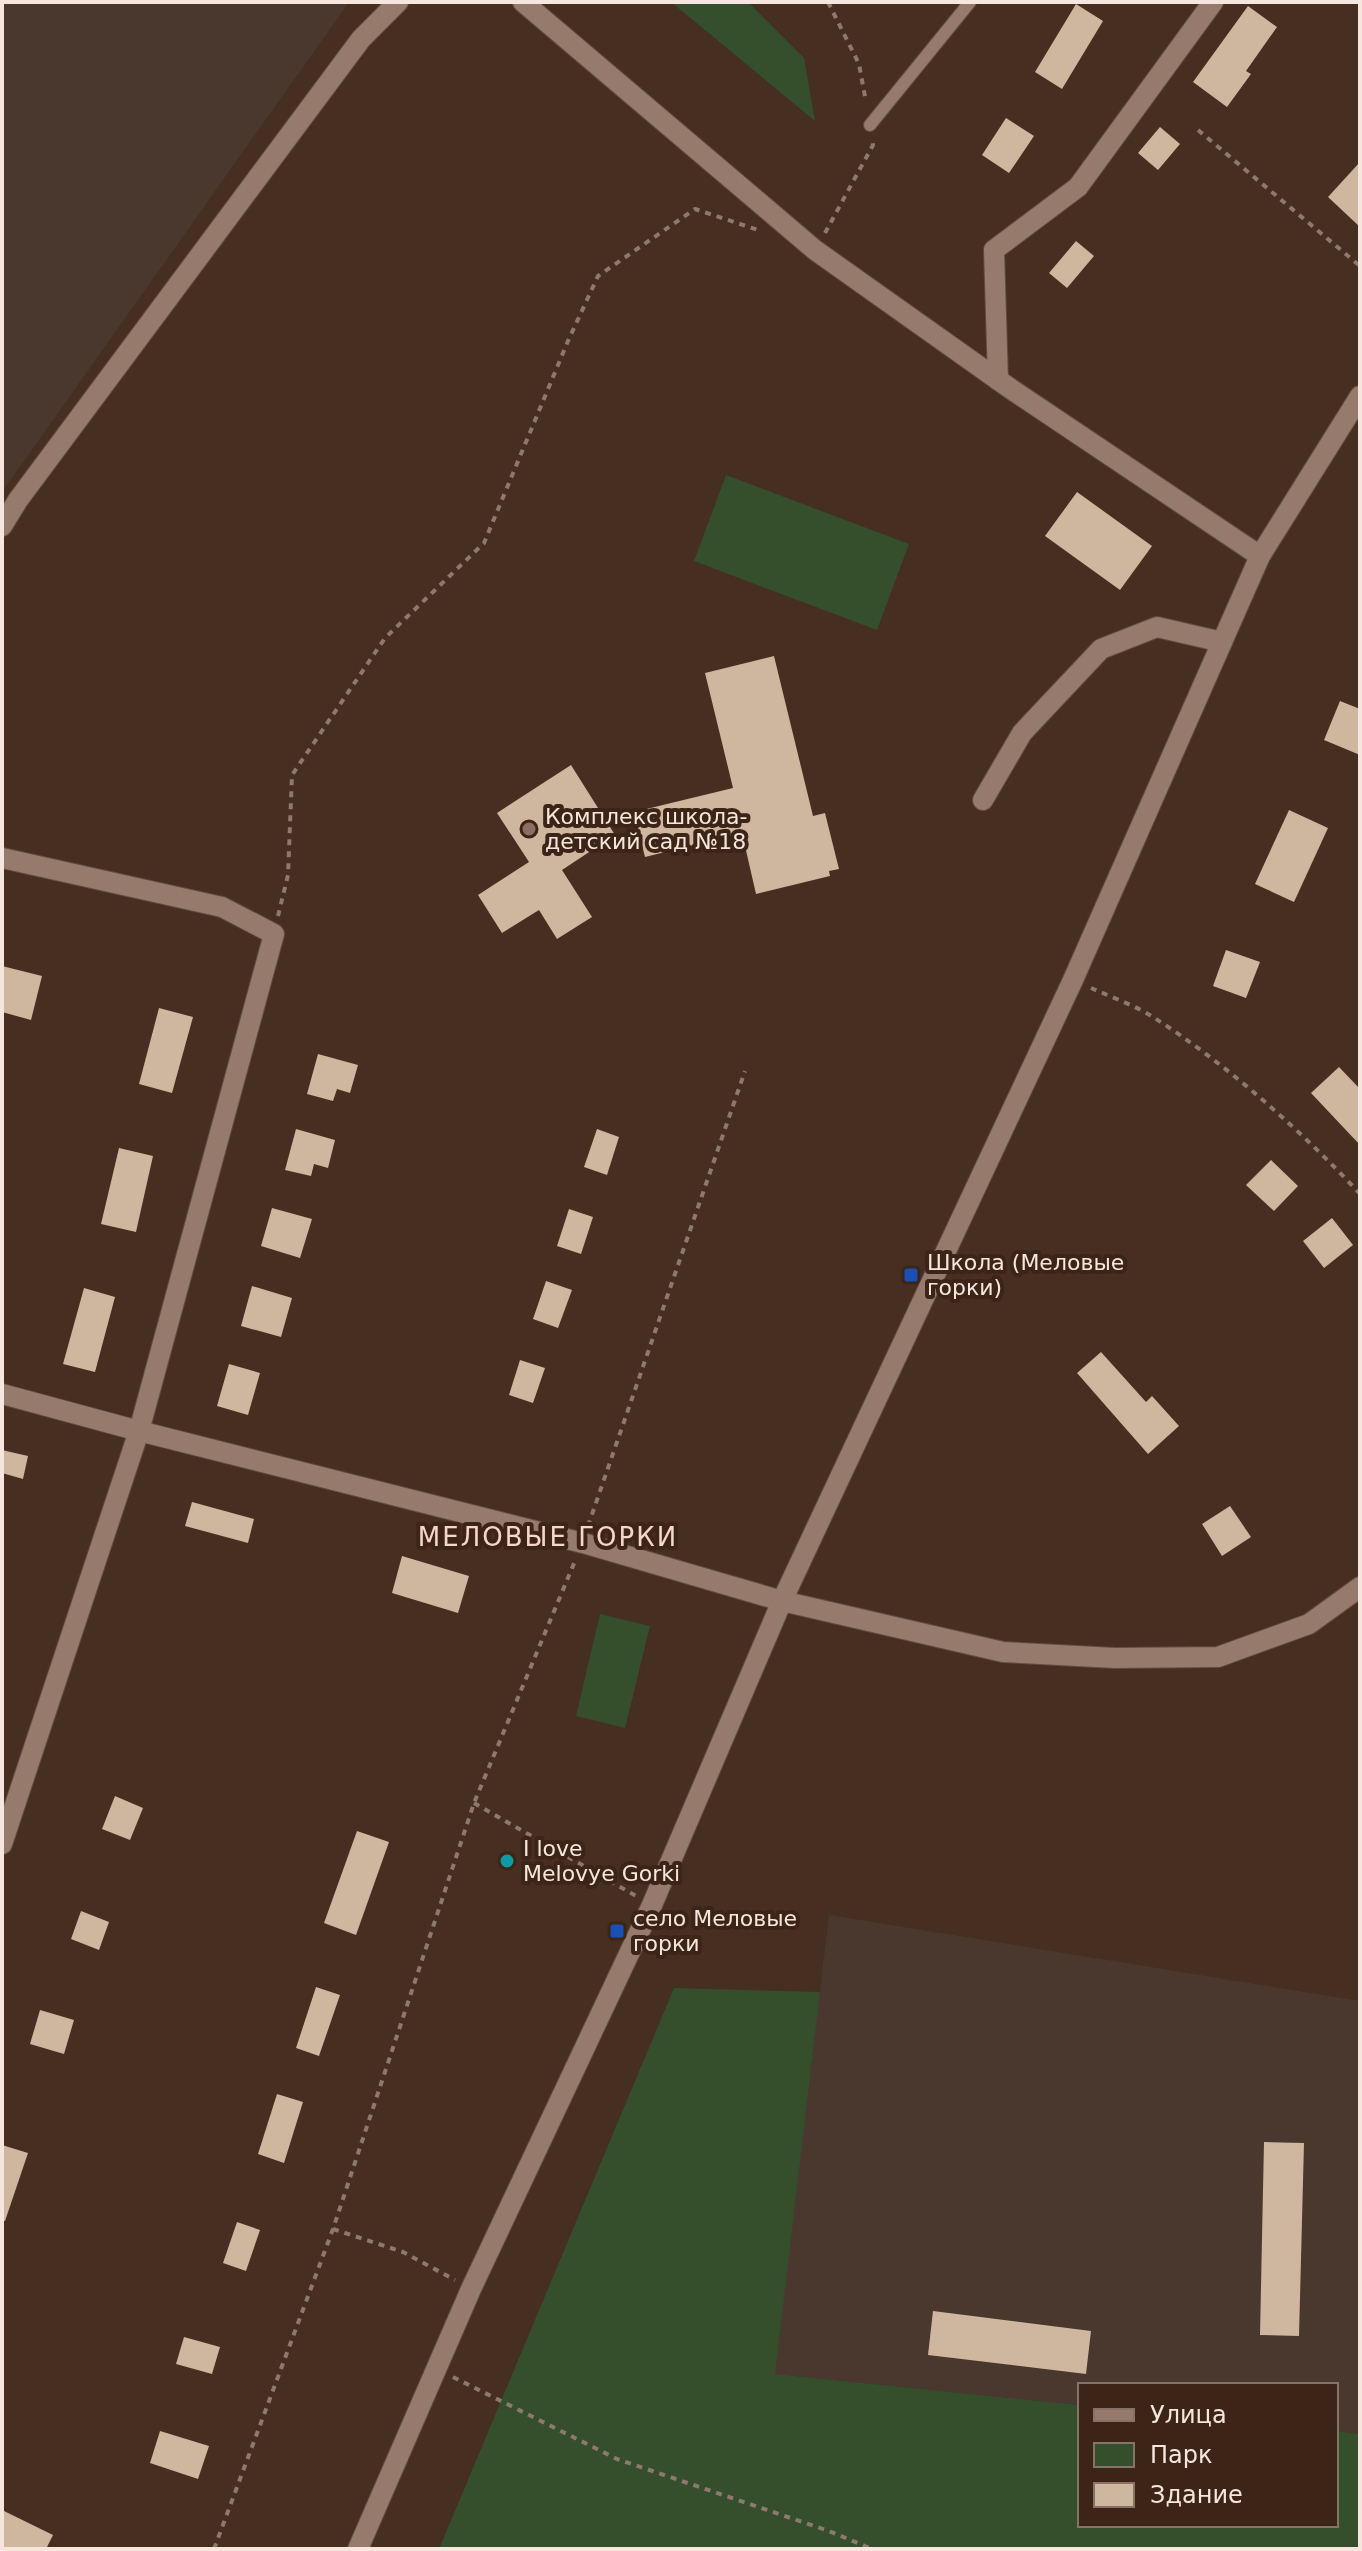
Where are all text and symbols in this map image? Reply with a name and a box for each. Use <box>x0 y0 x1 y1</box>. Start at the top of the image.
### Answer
place label: Комплекс школа- детский сад №18 <box>545 804 747 854</box>
marker: Комплекс школа- детский сад №18 <box>520 820 538 838</box>
place label: Школа (Меловые горки) <box>927 1250 1124 1300</box>
marker: Школа (Меловые горки) <box>902 1266 920 1284</box>
district label: МЕЛОВЫЕ ГОРКИ <box>418 1522 678 1552</box>
place label: I love Melovye Gorki <box>523 1836 680 1886</box>
marker: I love Melovye Gorki <box>498 1852 516 1870</box>
place label: село Меловые горки <box>633 1906 797 1956</box>
marker: село Меловые горки <box>608 1922 626 1940</box>
legend <box>1078 2383 1338 2527</box>
text: Улица <box>1150 2401 1227 2429</box>
text: Парк <box>1150 2441 1212 2469</box>
text: Здание <box>1150 2481 1243 2509</box>

